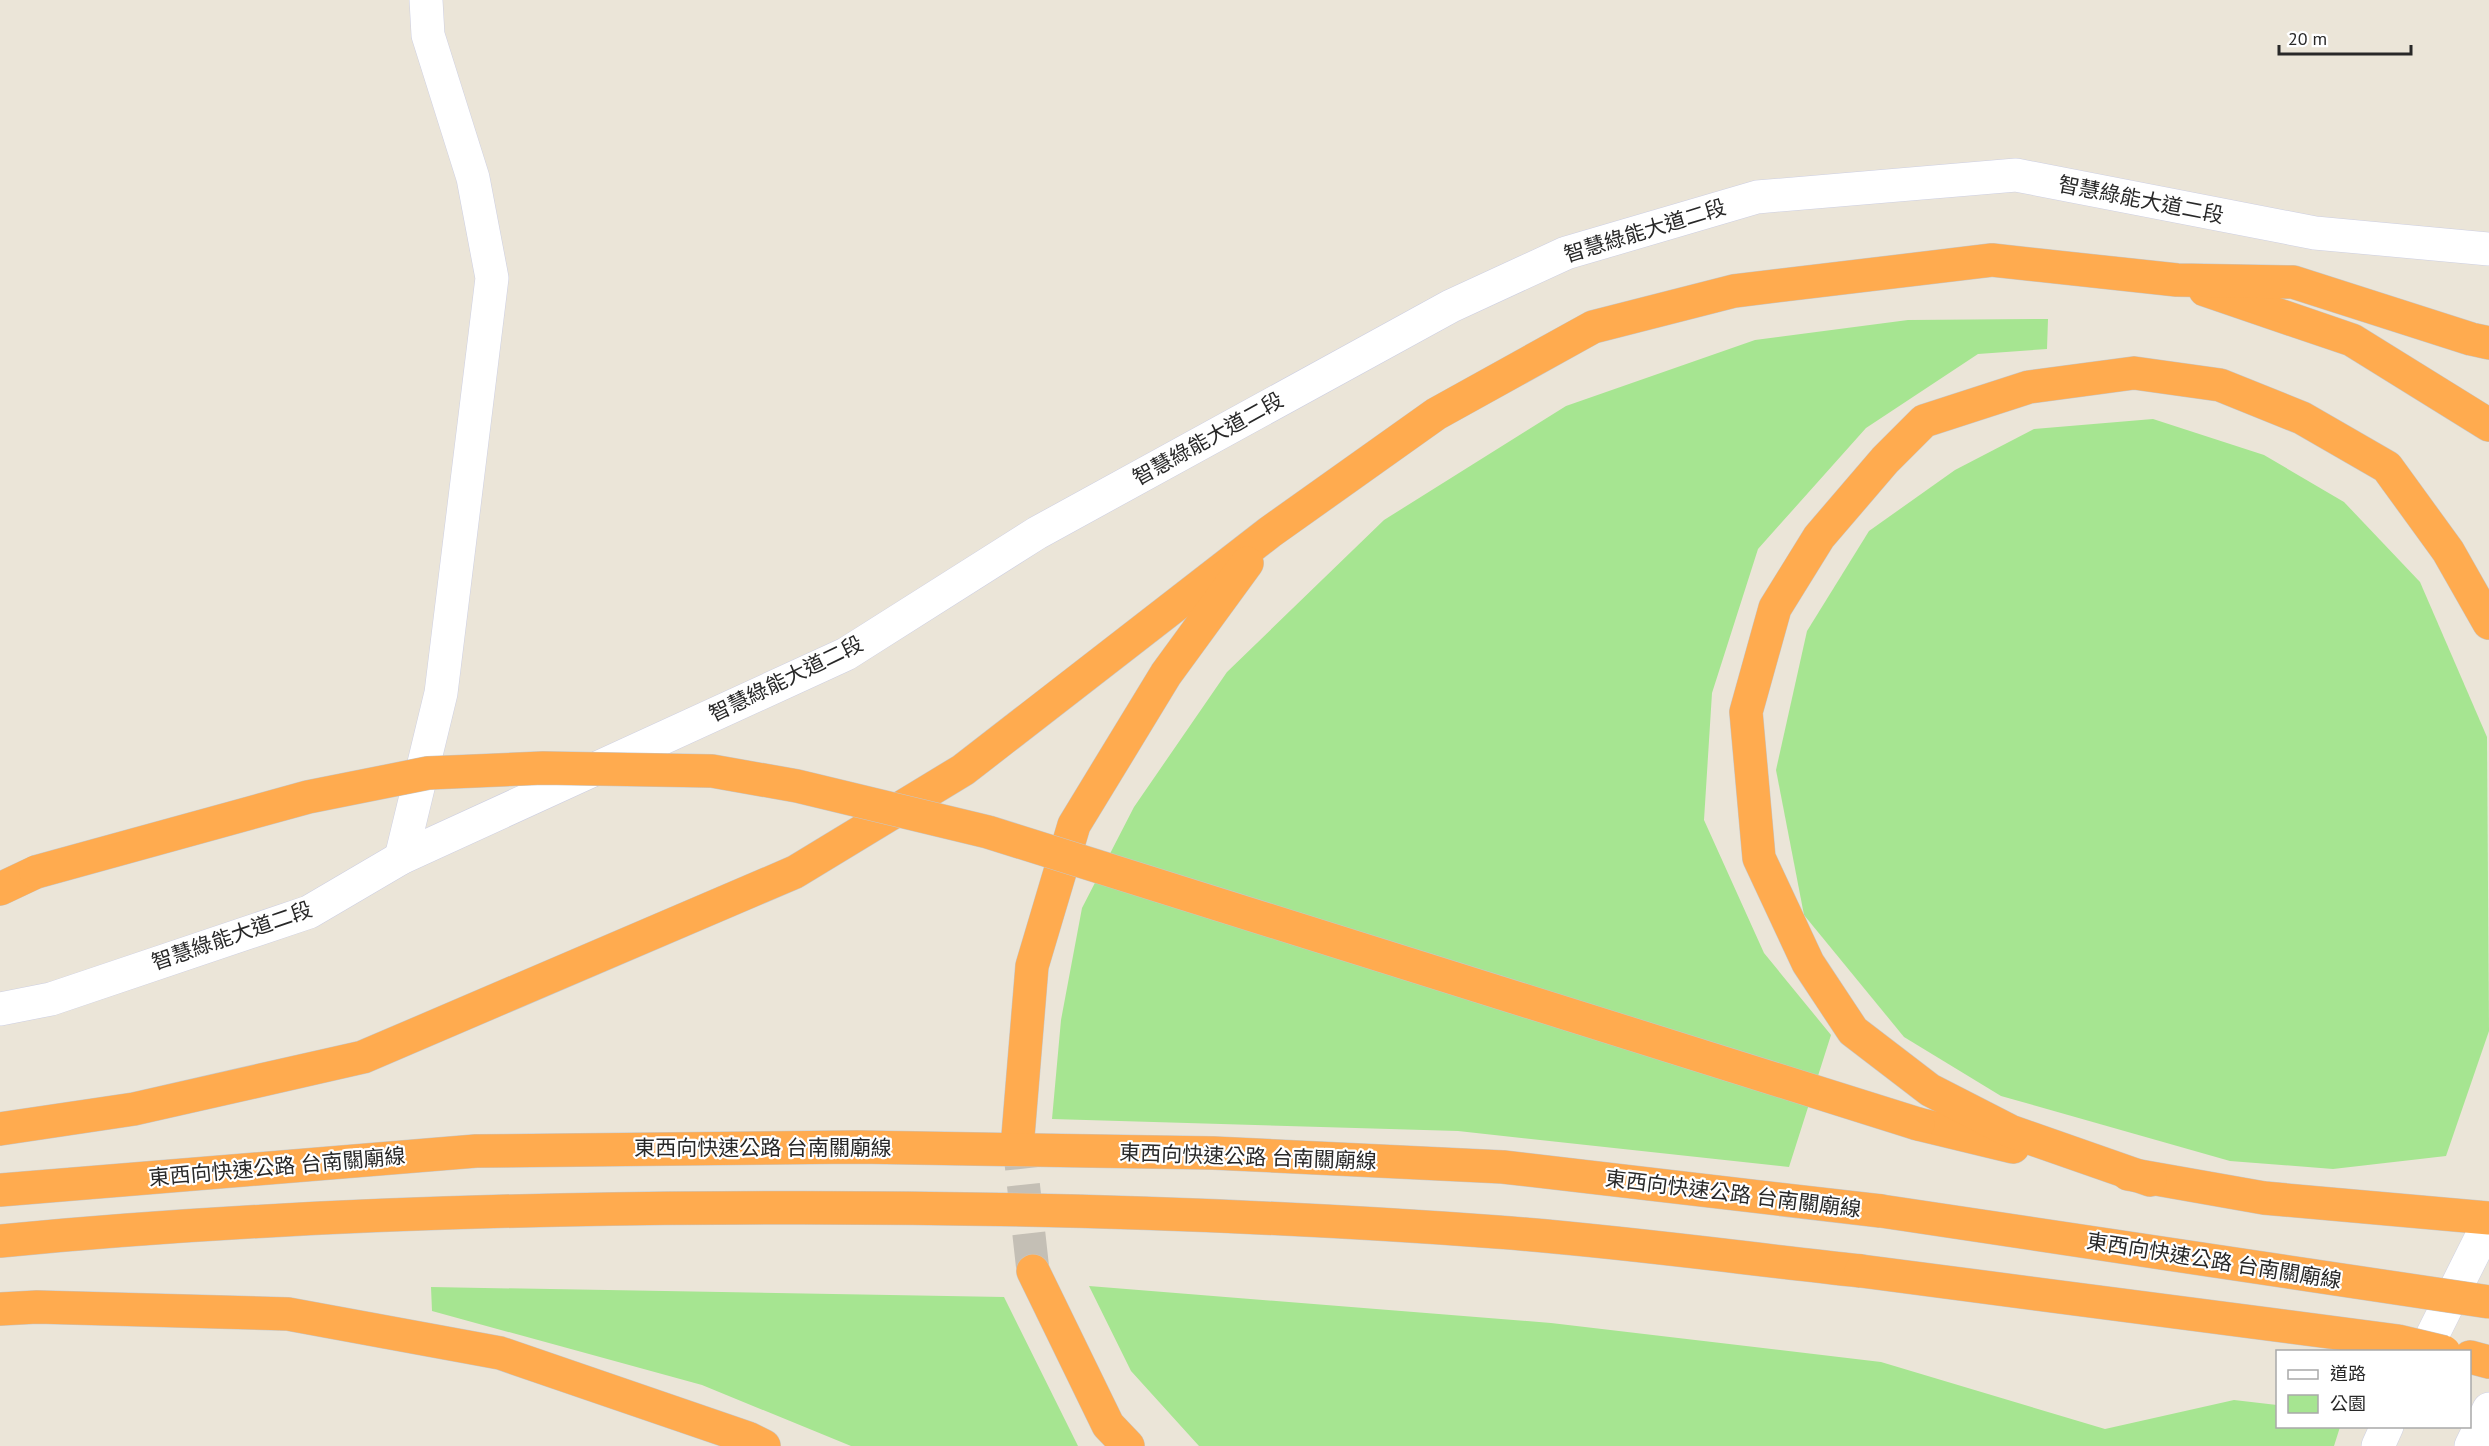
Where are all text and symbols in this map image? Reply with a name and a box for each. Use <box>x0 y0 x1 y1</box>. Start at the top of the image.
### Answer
scale bar <box>2279 18 2411 56</box>
text: 20 m <box>2288 27 2327 50</box>
street label: 智慧綠能大道二段 <box>2056 170 2226 229</box>
street label: 智慧綠能大道二段 <box>1561 193 1729 268</box>
street label: 智慧綠能大道二段 <box>1128 386 1288 491</box>
street label: 智慧綠能大道二段 <box>704 630 867 728</box>
street label: 智慧綠能大道二段 <box>148 895 316 976</box>
street label: 東西向快速公路 台南關廟線 <box>634 1134 892 1161</box>
street label: 東西向快速公路 台南關廟線 <box>1119 1139 1377 1174</box>
street label: 東西向快速公路 台南關廟線 <box>147 1142 406 1191</box>
street label: 東西向快速公路 台南關廟線 <box>1604 1164 1863 1223</box>
street label: 東西向快速公路 台南關廟線 <box>2085 1227 2343 1294</box>
legend <box>2276 1350 2471 1428</box>
text: 道路 <box>2330 1362 2366 1385</box>
text: 公園 <box>2330 1392 2366 1415</box>

